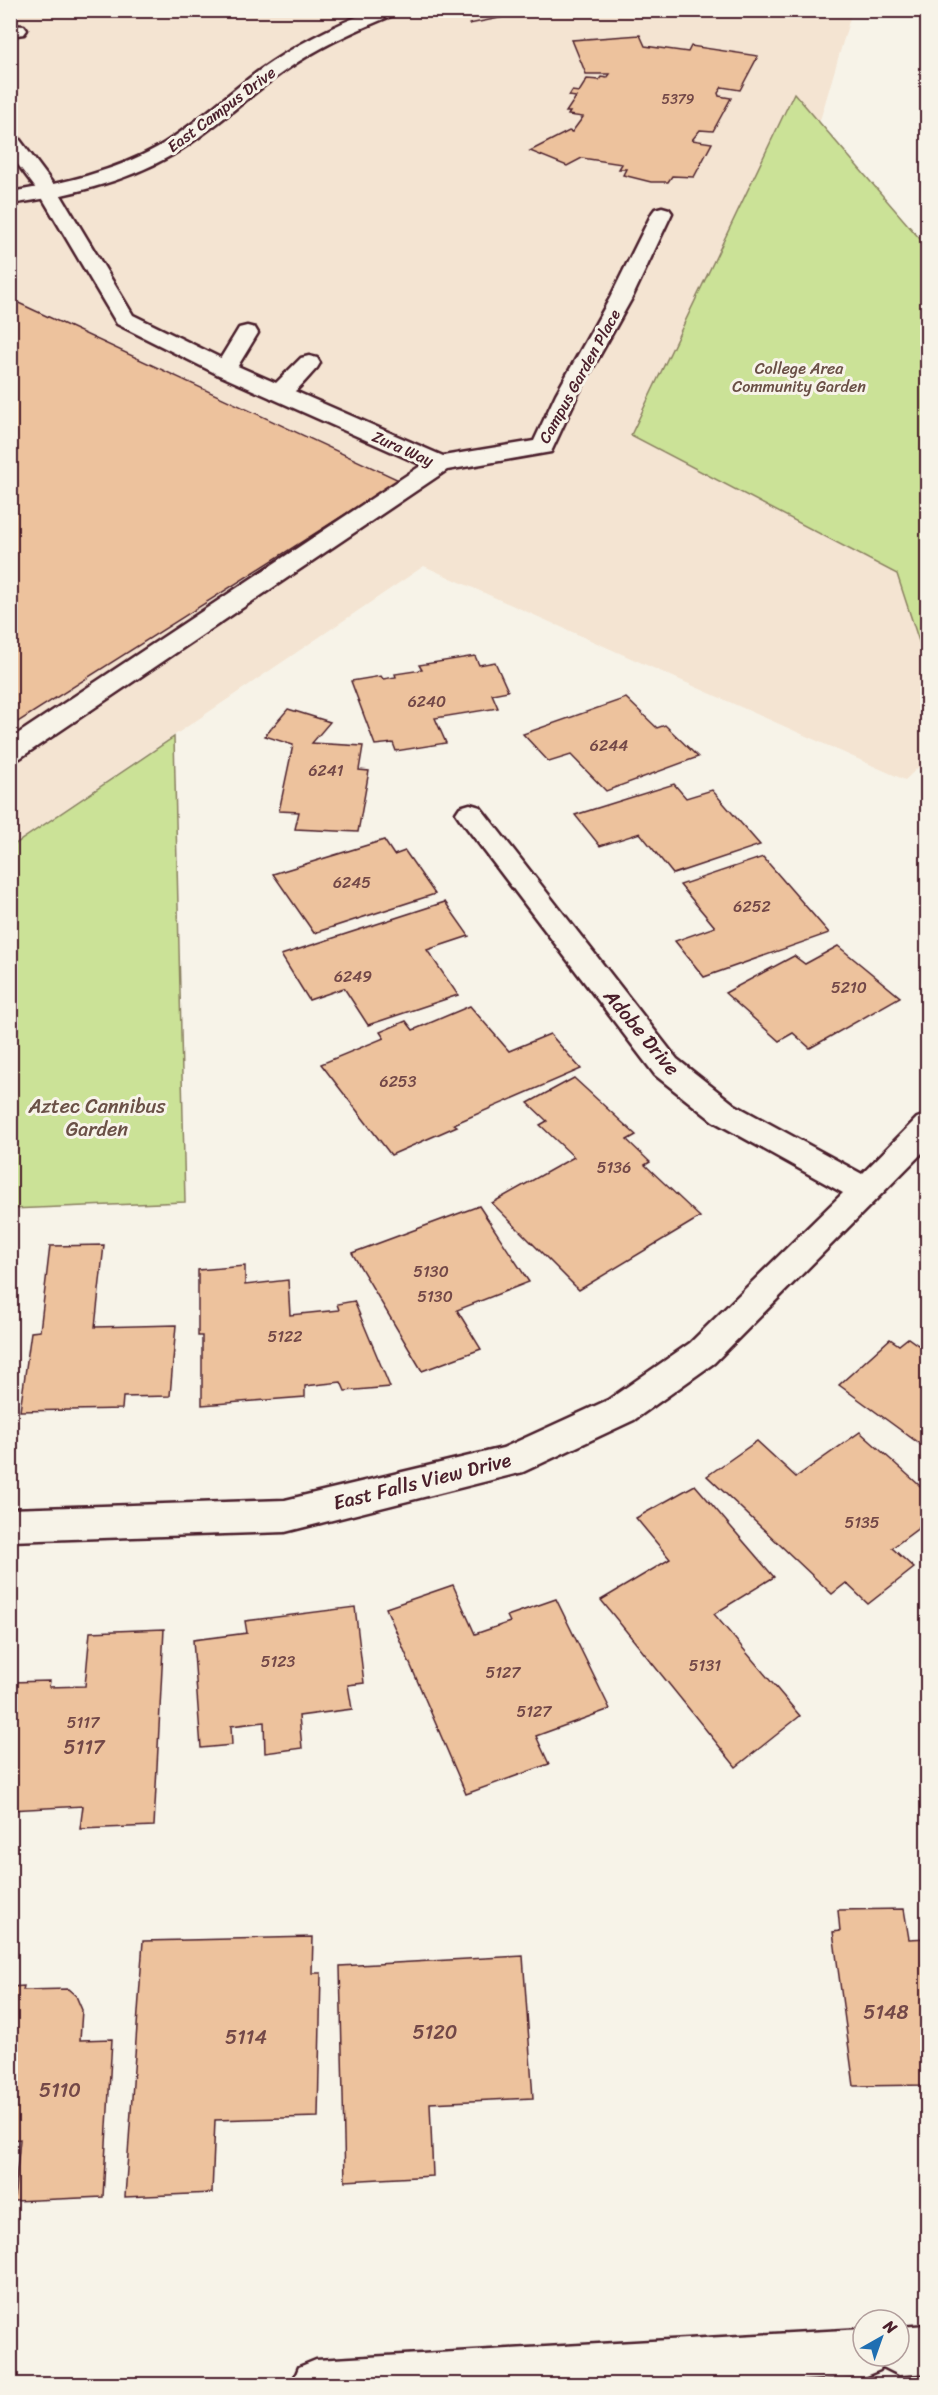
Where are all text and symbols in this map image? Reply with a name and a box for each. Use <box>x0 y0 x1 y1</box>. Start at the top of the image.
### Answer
street label: East Campus Drive <box>160 59 282 160</box>
house number: 5379 <box>662 87 695 112</box>
street label: Campus Garden Place <box>530 303 629 449</box>
park label: College Area Community Garden <box>732 354 866 401</box>
street label: Zura Way <box>367 422 439 475</box>
house number: 6240 <box>408 687 446 716</box>
house number: 6244 <box>590 731 628 760</box>
house number: 6241 <box>308 756 344 785</box>
house number: 6245 <box>333 868 371 897</box>
house number: 6252 <box>733 892 771 921</box>
house number: 6249 <box>334 962 372 991</box>
house number: 5210 <box>831 973 867 1002</box>
street label: Adobe Drive <box>594 980 689 1084</box>
house number: 6253 <box>380 1067 417 1096</box>
park label: Aztec Cannibus Garden <box>27 1089 166 1147</box>
house number: 5136 <box>597 1153 631 1182</box>
house number: 5130 <box>413 1257 449 1286</box>
house number: 5130 <box>417 1282 453 1311</box>
house number: 5122 <box>267 1322 303 1351</box>
street label: East Falls View Drive <box>329 1442 515 1521</box>
house number: 5135 <box>844 1508 880 1537</box>
house number: 5123 <box>261 1647 296 1676</box>
house number: 5131 <box>689 1651 721 1680</box>
house number: 5127 <box>485 1658 521 1687</box>
house number: 5127 <box>516 1697 552 1726</box>
house number: 5117 <box>67 1708 100 1737</box>
house number: 5117 <box>64 1730 106 1765</box>
house number: 5148 <box>863 1995 909 2030</box>
house number: 5120 <box>413 2015 457 2050</box>
house number: 5114 <box>225 2020 267 2055</box>
house number: 5110 <box>39 2073 81 2108</box>
north arrow <box>851 2308 911 2368</box>
text: N <box>876 2312 905 2342</box>

